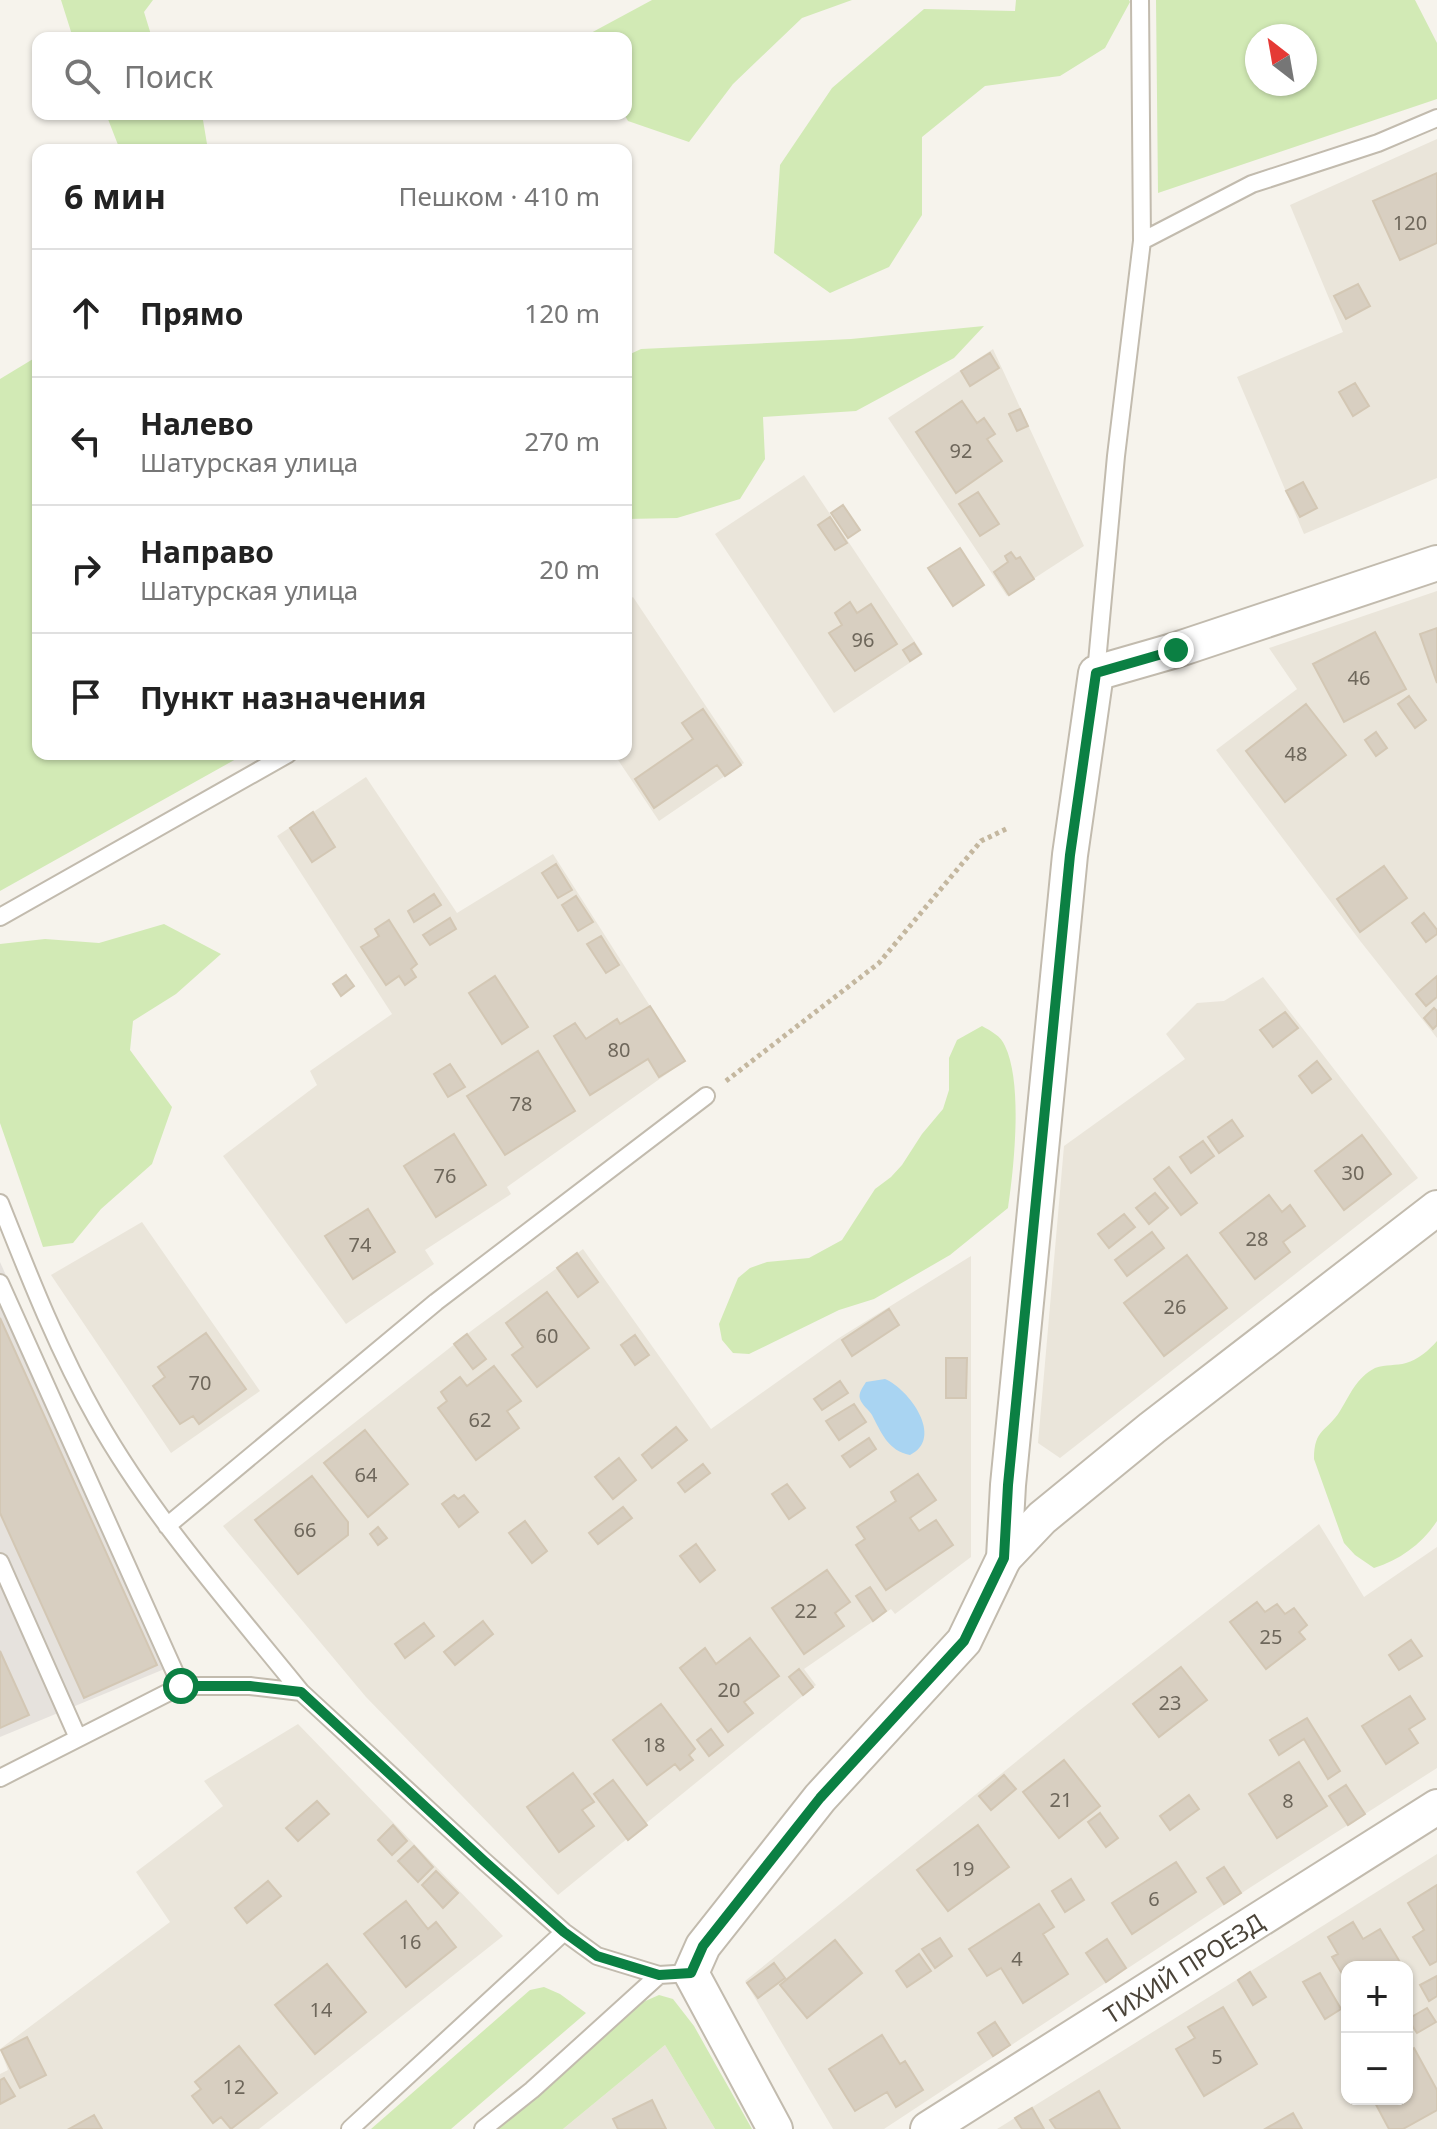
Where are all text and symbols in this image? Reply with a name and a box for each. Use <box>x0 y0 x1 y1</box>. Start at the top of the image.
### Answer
north arrow <box>1245 24 1317 96</box>
search box <box>32 32 632 120</box>
icon: search <box>60 54 104 98</box>
text: Поиск <box>124 56 213 97</box>
text: 6 мин <box>64 173 166 219</box>
text: Пешком · 410 m <box>398 178 600 214</box>
house number: 120 <box>1393 209 1427 236</box>
icon: ahead <box>64 291 108 335</box>
text: Прямо <box>140 293 244 334</box>
text: 120 m <box>524 295 600 331</box>
text: Налево <box>140 403 254 444</box>
icon: left <box>64 419 108 463</box>
text: 270 m <box>524 423 600 459</box>
house number: 92 <box>950 437 972 464</box>
text: Шатурская улица <box>140 444 358 480</box>
text: Направо <box>140 531 274 572</box>
icon: right <box>64 547 108 591</box>
text: 20 m <box>539 551 600 587</box>
text: Шатурская улица <box>140 572 358 608</box>
house number: 96 <box>852 626 874 653</box>
route end <box>1158 632 1194 668</box>
house number: 46 <box>1348 664 1370 691</box>
icon: arrive <box>64 675 108 719</box>
text: Пункт назначения <box>140 677 426 718</box>
house number: 48 <box>1285 740 1307 767</box>
house number: 80 <box>608 1036 630 1063</box>
house number: 78 <box>510 1090 532 1117</box>
house number: 30 <box>1342 1159 1364 1186</box>
house number: 76 <box>434 1162 456 1189</box>
house number: 28 <box>1246 1225 1268 1252</box>
house number: 74 <box>349 1231 372 1258</box>
house number: 26 <box>1164 1293 1186 1320</box>
house number: 60 <box>536 1322 558 1349</box>
house number: 70 <box>189 1369 211 1396</box>
house number: 62 <box>469 1406 491 1433</box>
house number: 64 <box>355 1461 378 1488</box>
house number: 66 <box>294 1516 316 1543</box>
house number: 22 <box>795 1597 817 1624</box>
house number: 25 <box>1260 1623 1282 1650</box>
route start <box>163 1668 199 1704</box>
house number: 20 <box>718 1676 740 1703</box>
house number: 23 <box>1159 1689 1181 1716</box>
house number: 18 <box>643 1731 665 1758</box>
house number: 21 <box>1050 1786 1072 1813</box>
house number: 8 <box>1282 1787 1294 1814</box>
house number: 19 <box>952 1855 974 1882</box>
house number: 6 <box>1148 1885 1160 1912</box>
street label: ТИХИЙ ПРОЕЗД <box>1097 1904 1270 2030</box>
house number: 16 <box>399 1928 421 1955</box>
house number: 4 <box>1011 1945 1023 1972</box>
map controls <box>1341 1961 1413 2105</box>
button: + <box>1341 1961 1413 2033</box>
house number: 14 <box>310 1996 333 2023</box>
button: − <box>1341 2033 1413 2105</box>
house number: 5 <box>1211 2043 1223 2070</box>
house number: 12 <box>223 2073 245 2100</box>

